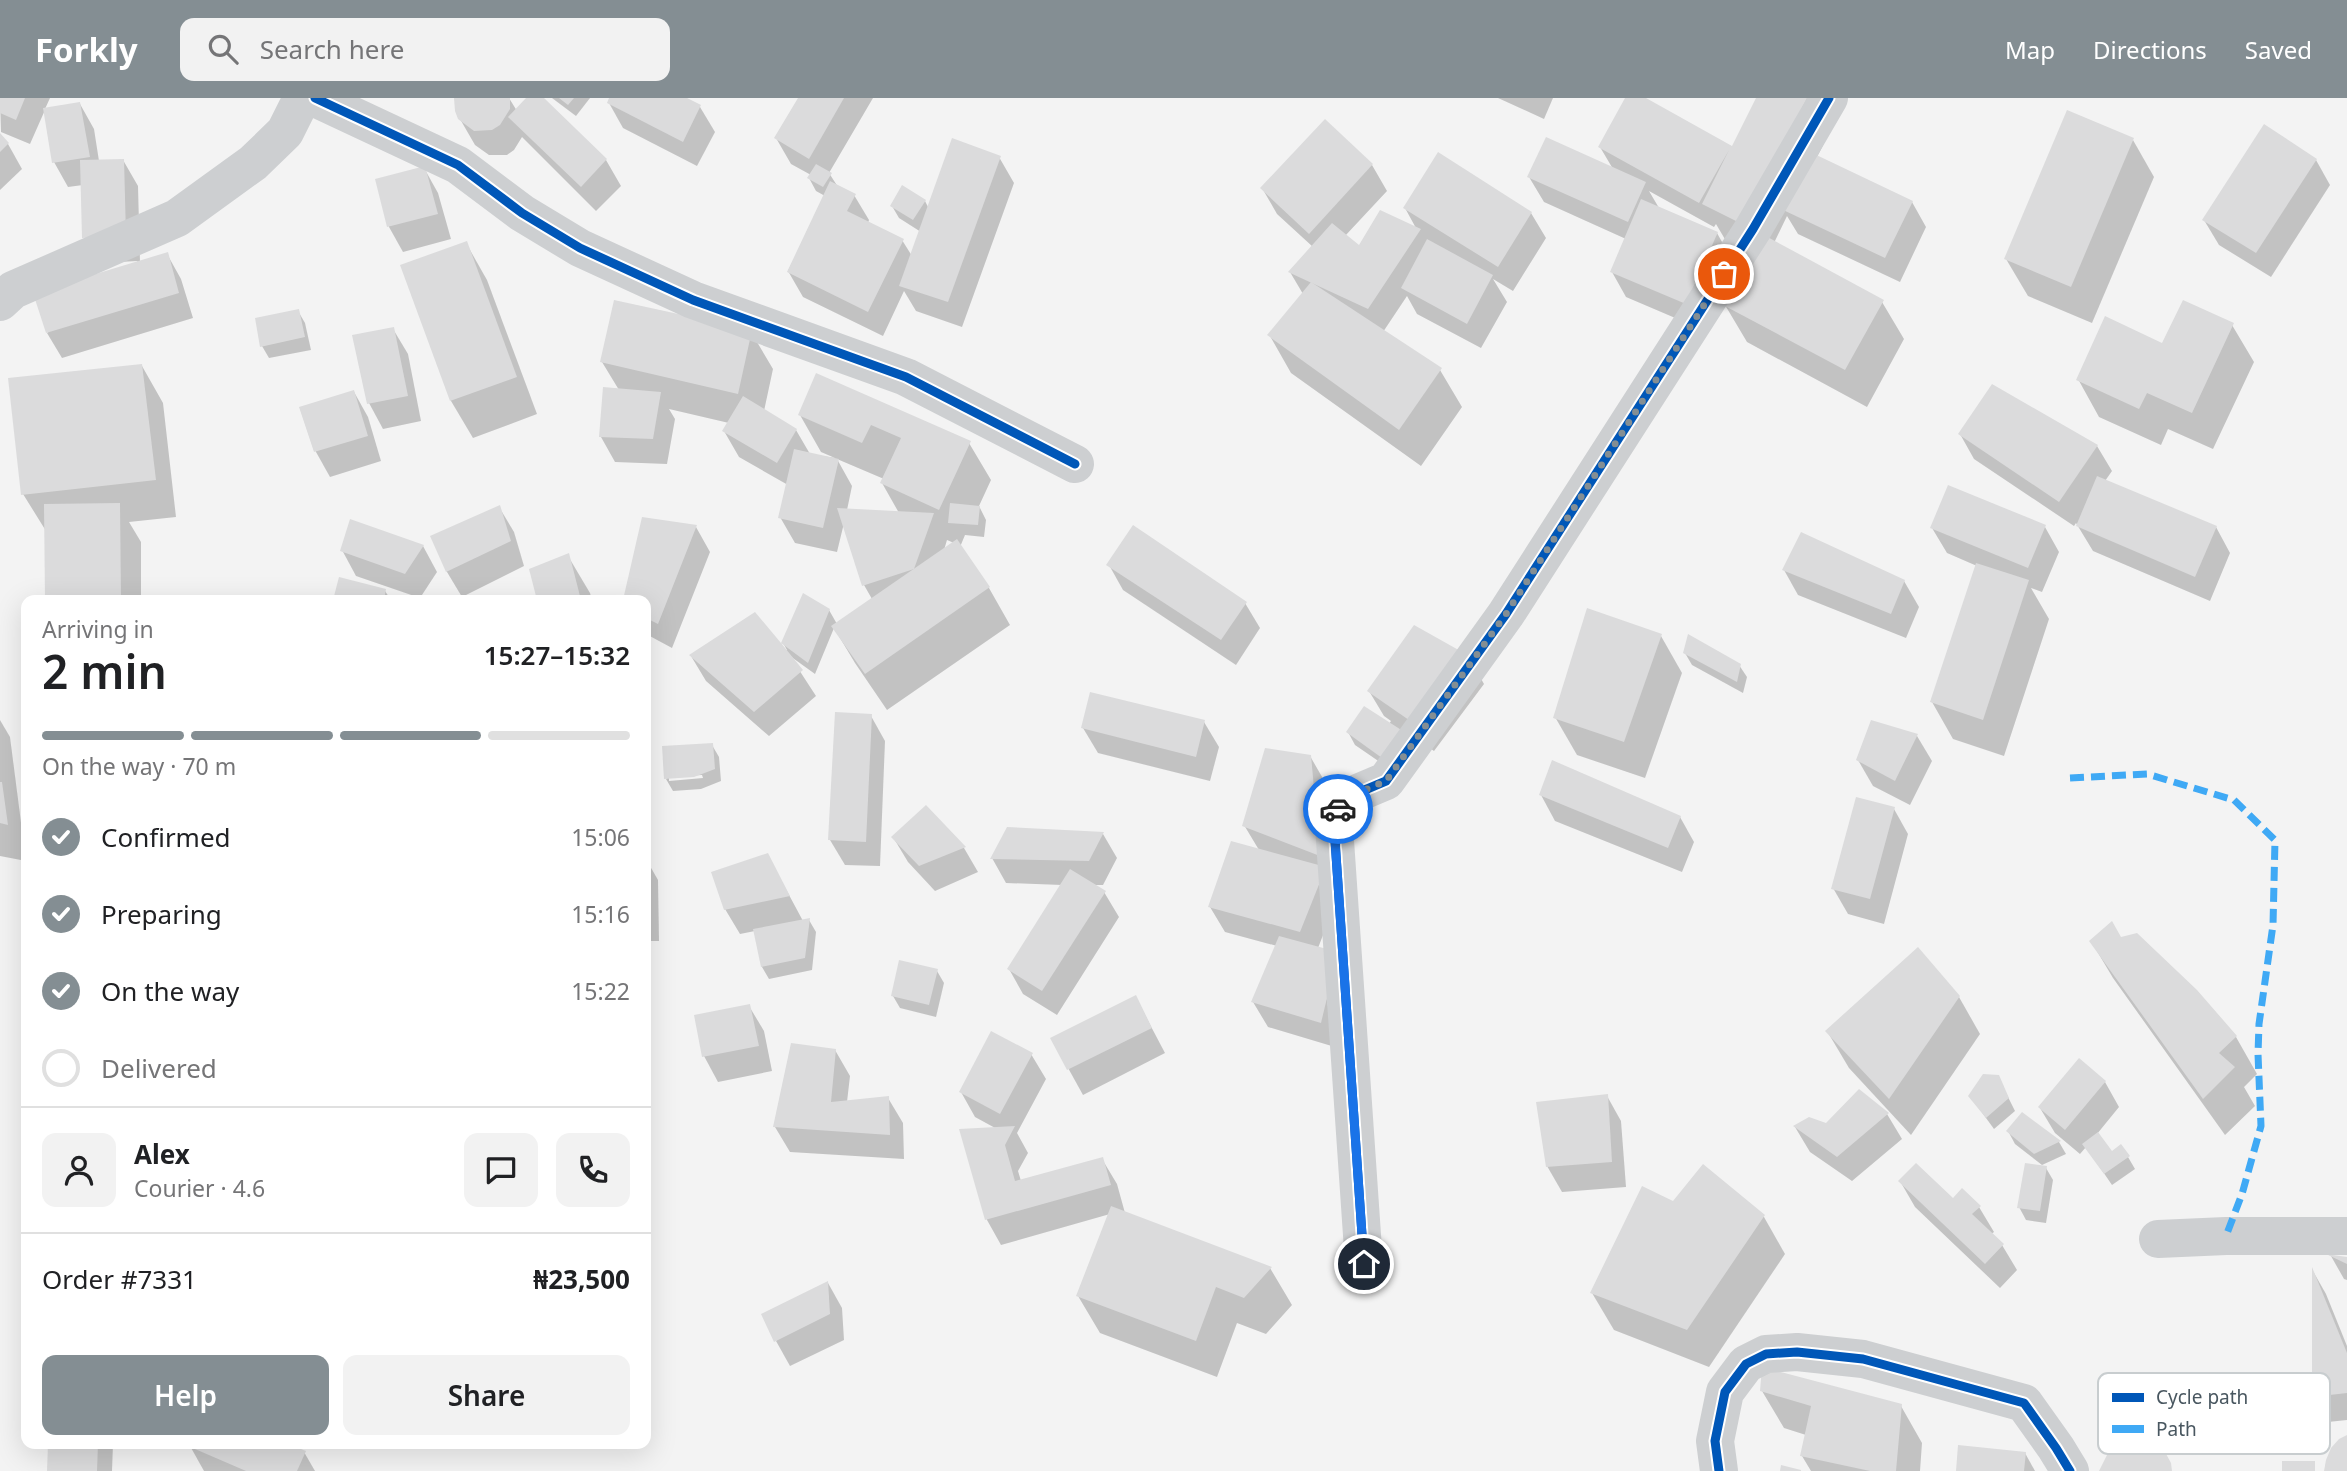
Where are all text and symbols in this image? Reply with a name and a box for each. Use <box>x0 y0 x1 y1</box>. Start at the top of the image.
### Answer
search box <box>180 18 670 81</box>
text: Forkly <box>35 27 138 72</box>
icon: search <box>204 30 242 68</box>
text: Search here <box>260 31 404 67</box>
text: Map <box>2005 33 2055 66</box>
text: Directions <box>2093 33 2207 66</box>
text: Saved <box>2245 33 2312 66</box>
pin <box>1694 244 1754 304</box>
icon: bag <box>1705 255 1743 293</box>
text: Arriving in <box>42 613 154 645</box>
text: 15:27–15:32 <box>484 637 630 673</box>
text: 2 min <box>42 640 167 702</box>
text: On the way · 70 m <box>42 750 236 782</box>
courier <box>1303 774 1373 844</box>
icon: car <box>1319 790 1357 828</box>
icon: check <box>42 818 80 856</box>
text: Confirmed <box>101 819 231 855</box>
text: 15:06 <box>571 821 630 853</box>
icon: check <box>42 895 80 933</box>
text: Preparing <box>101 896 222 932</box>
text: 15:16 <box>571 898 630 930</box>
icon: check <box>42 972 80 1010</box>
text: On the way <box>101 973 239 1009</box>
text: 15:22 <box>571 975 630 1007</box>
text: Delivered <box>101 1050 217 1086</box>
button: person <box>42 1133 116 1207</box>
button: chat <box>464 1133 538 1207</box>
button: phone <box>556 1133 630 1207</box>
text: Alex <box>134 1136 190 1172</box>
text: Courier · 4.6 <box>134 1172 265 1204</box>
pin <box>1334 1234 1394 1294</box>
icon: home <box>1345 1245 1383 1283</box>
text: Order #7331 <box>42 1261 197 1297</box>
text: ₦23,500 <box>533 1261 630 1297</box>
button: Help <box>42 1355 329 1435</box>
button: Share <box>343 1355 630 1435</box>
legend <box>2098 1373 2330 1454</box>
text: Cycle path <box>2156 1384 2248 1410</box>
text: Path <box>2156 1416 2197 1442</box>

